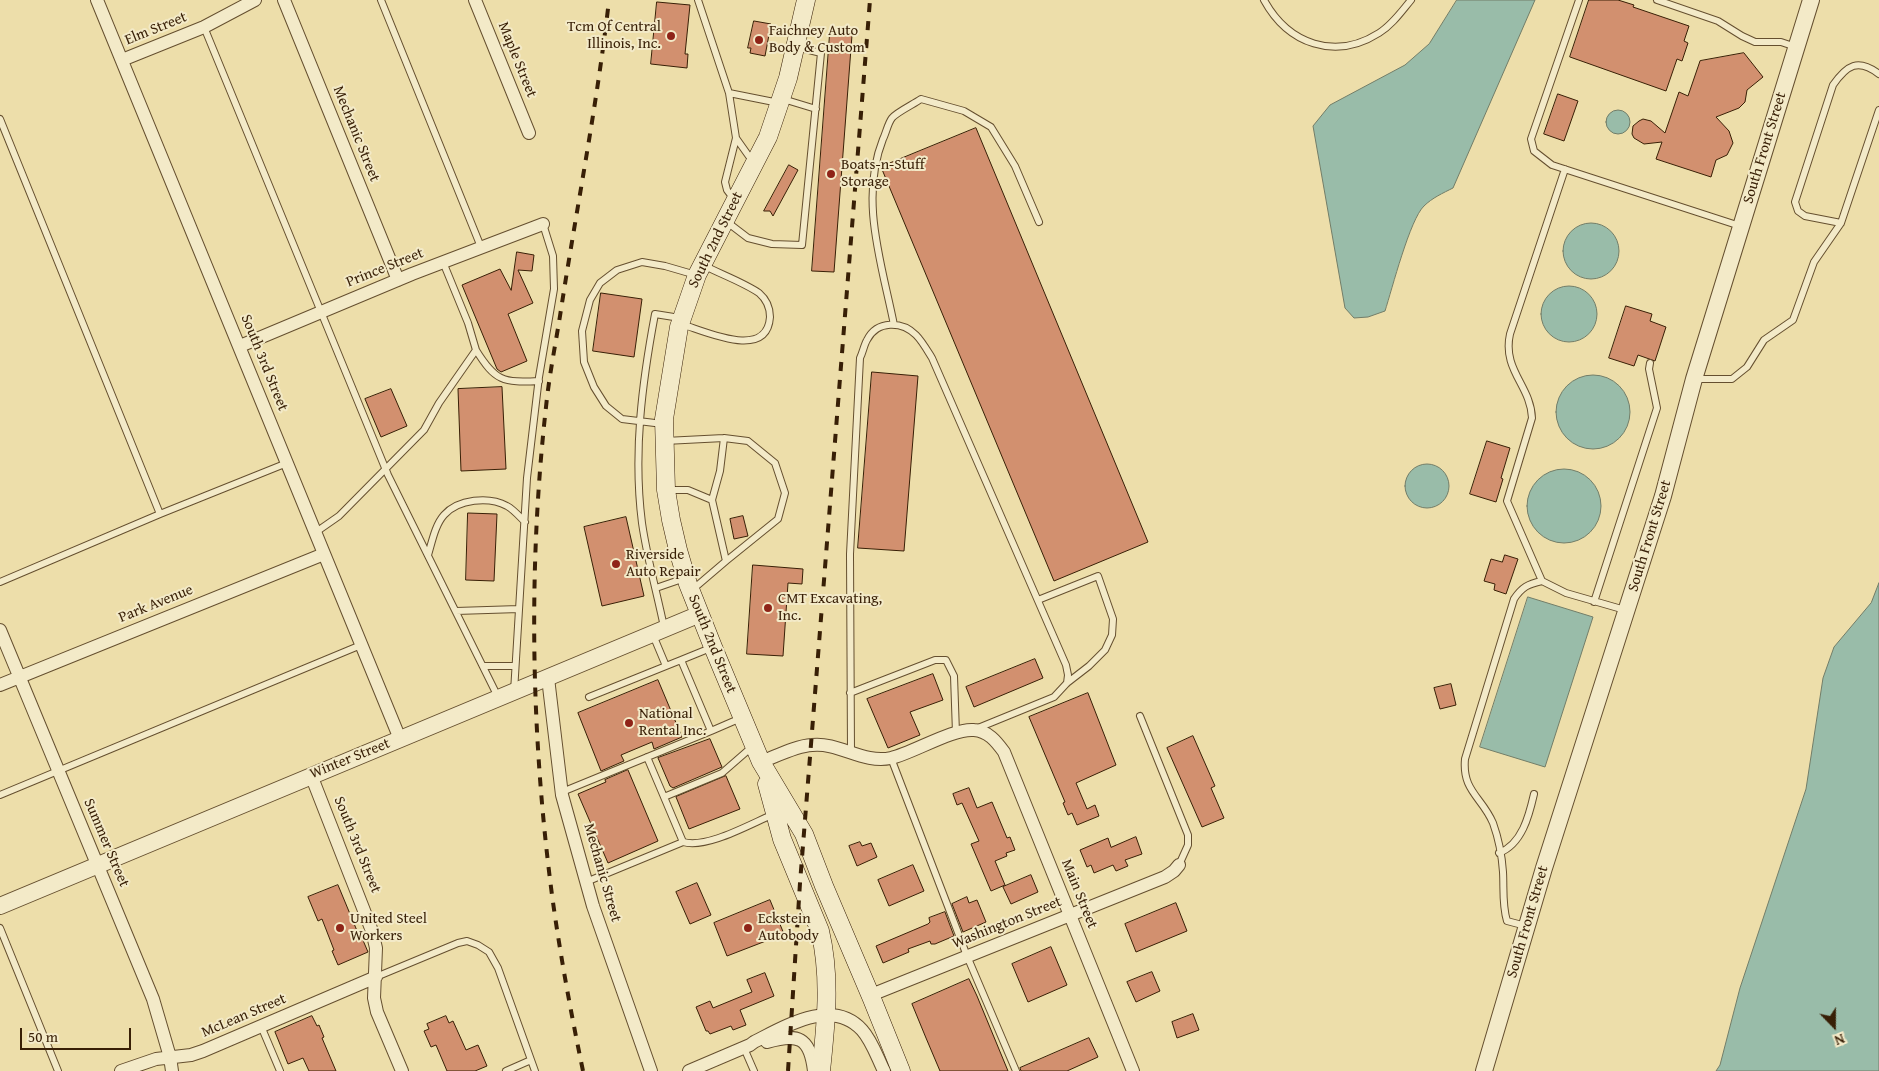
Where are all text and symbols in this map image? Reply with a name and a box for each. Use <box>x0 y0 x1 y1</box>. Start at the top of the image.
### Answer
street label: Elm Street <box>122 8 190 50</box>
place label: Tcm Of Central Illinois, Inc. <box>567 18 661 53</box>
street label: Maple Street <box>494 20 540 100</box>
place label: Faichney Auto Body & Custom <box>769 22 865 57</box>
marker: Tcm Of Central Illinois, Inc. <box>665 30 677 42</box>
marker: Faichney Auto Body & Custom <box>753 34 765 46</box>
street label: Mechanic Street <box>329 83 383 185</box>
street label: South Front Street <box>1739 90 1791 206</box>
place label: Boats-n-Stuff Storage <box>841 156 925 191</box>
marker: Boats-n-Stuff Storage <box>825 168 837 180</box>
street label: South 2nd Street <box>685 189 747 291</box>
street label: Prince Street <box>344 244 426 292</box>
street label: South 3rd Street <box>236 312 292 414</box>
street label: South Front Street <box>1624 478 1676 594</box>
place label: Riverside Auto Repair <box>626 546 701 581</box>
marker: Riverside Auto Repair <box>610 558 622 570</box>
street label: Park Avenue <box>116 581 196 627</box>
place label: CMT Excavating, Inc. <box>778 590 882 625</box>
street label: South 2nd Street <box>684 592 740 696</box>
marker: CMT Excavating, Inc. <box>762 602 774 614</box>
place label: National Rental Inc. <box>639 705 706 740</box>
marker: National Rental Inc. <box>623 717 635 729</box>
street label: Winter Street <box>307 735 393 783</box>
street label: South 3rd Street <box>329 794 385 896</box>
street label: Summer Street <box>79 796 133 890</box>
street label: Mechanic Street <box>579 822 625 924</box>
street label: Main Street <box>1057 857 1101 931</box>
street label: South Front Street <box>1503 864 1553 980</box>
street label: Washington Street <box>950 893 1064 953</box>
place label: United Steel Workers <box>350 910 427 945</box>
place label: Eckstein Autobody <box>758 910 819 945</box>
marker: United Steel Workers <box>334 922 346 934</box>
marker: Eckstein Autobody <box>742 922 754 934</box>
street label: McLean Street <box>199 990 289 1042</box>
north arrow <box>1809 1001 1859 1051</box>
scale bar <box>22 1018 134 1050</box>
text: 50 m <box>28 1026 58 1047</box>
text: N <box>1832 1029 1848 1051</box>

